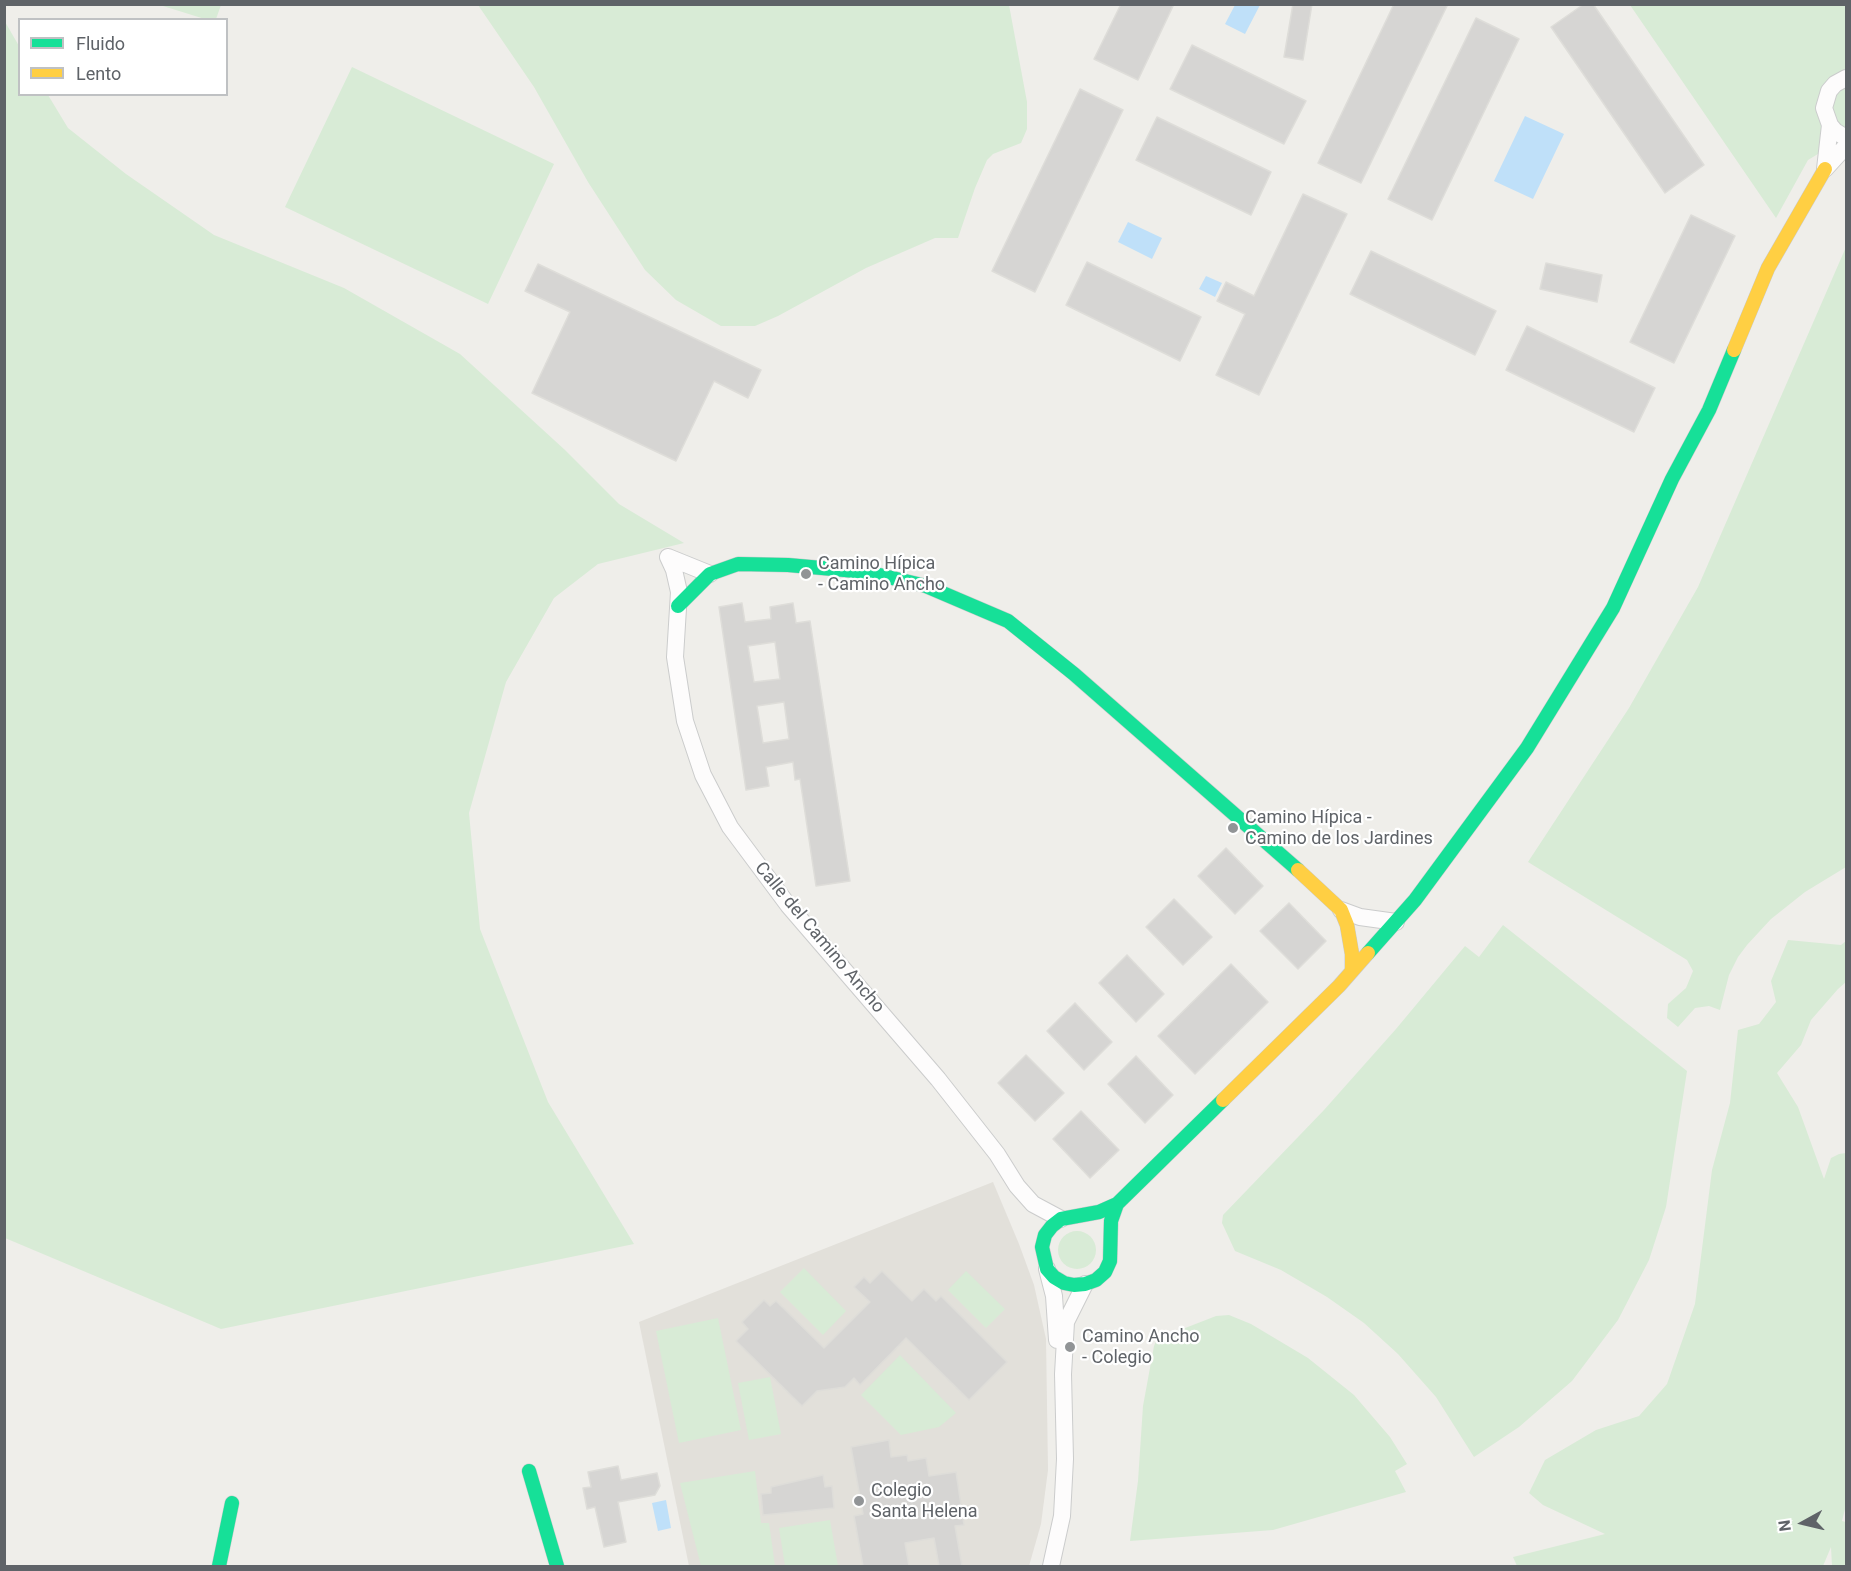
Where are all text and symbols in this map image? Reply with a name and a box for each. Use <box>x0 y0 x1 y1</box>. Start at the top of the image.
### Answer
legend <box>18 18 228 96</box>
text: Fluido <box>76 33 125 54</box>
text: Lento <box>76 63 121 84</box>
place label: Camino Hípica - Camino Ancho <box>818 553 945 596</box>
marker: Camino Hípica - Camino Ancho <box>799 567 813 581</box>
place label: Camino Hípica - Camino de los Jardines <box>1245 807 1433 850</box>
marker: Camino Hípica - Camino de los Jardines <box>1226 821 1240 835</box>
street label: Calle del Camino Ancho <box>750 858 888 1018</box>
place label: Camino Ancho - Colegio <box>1082 1326 1200 1368</box>
marker: Camino Ancho - Colegio <box>1063 1340 1077 1354</box>
place label: Colegio Santa Helena <box>871 1480 978 1522</box>
north arrow <box>1773 1493 1833 1553</box>
marker: Colegio Santa Helena <box>852 1494 866 1508</box>
text: N <box>1774 1519 1795 1532</box>

